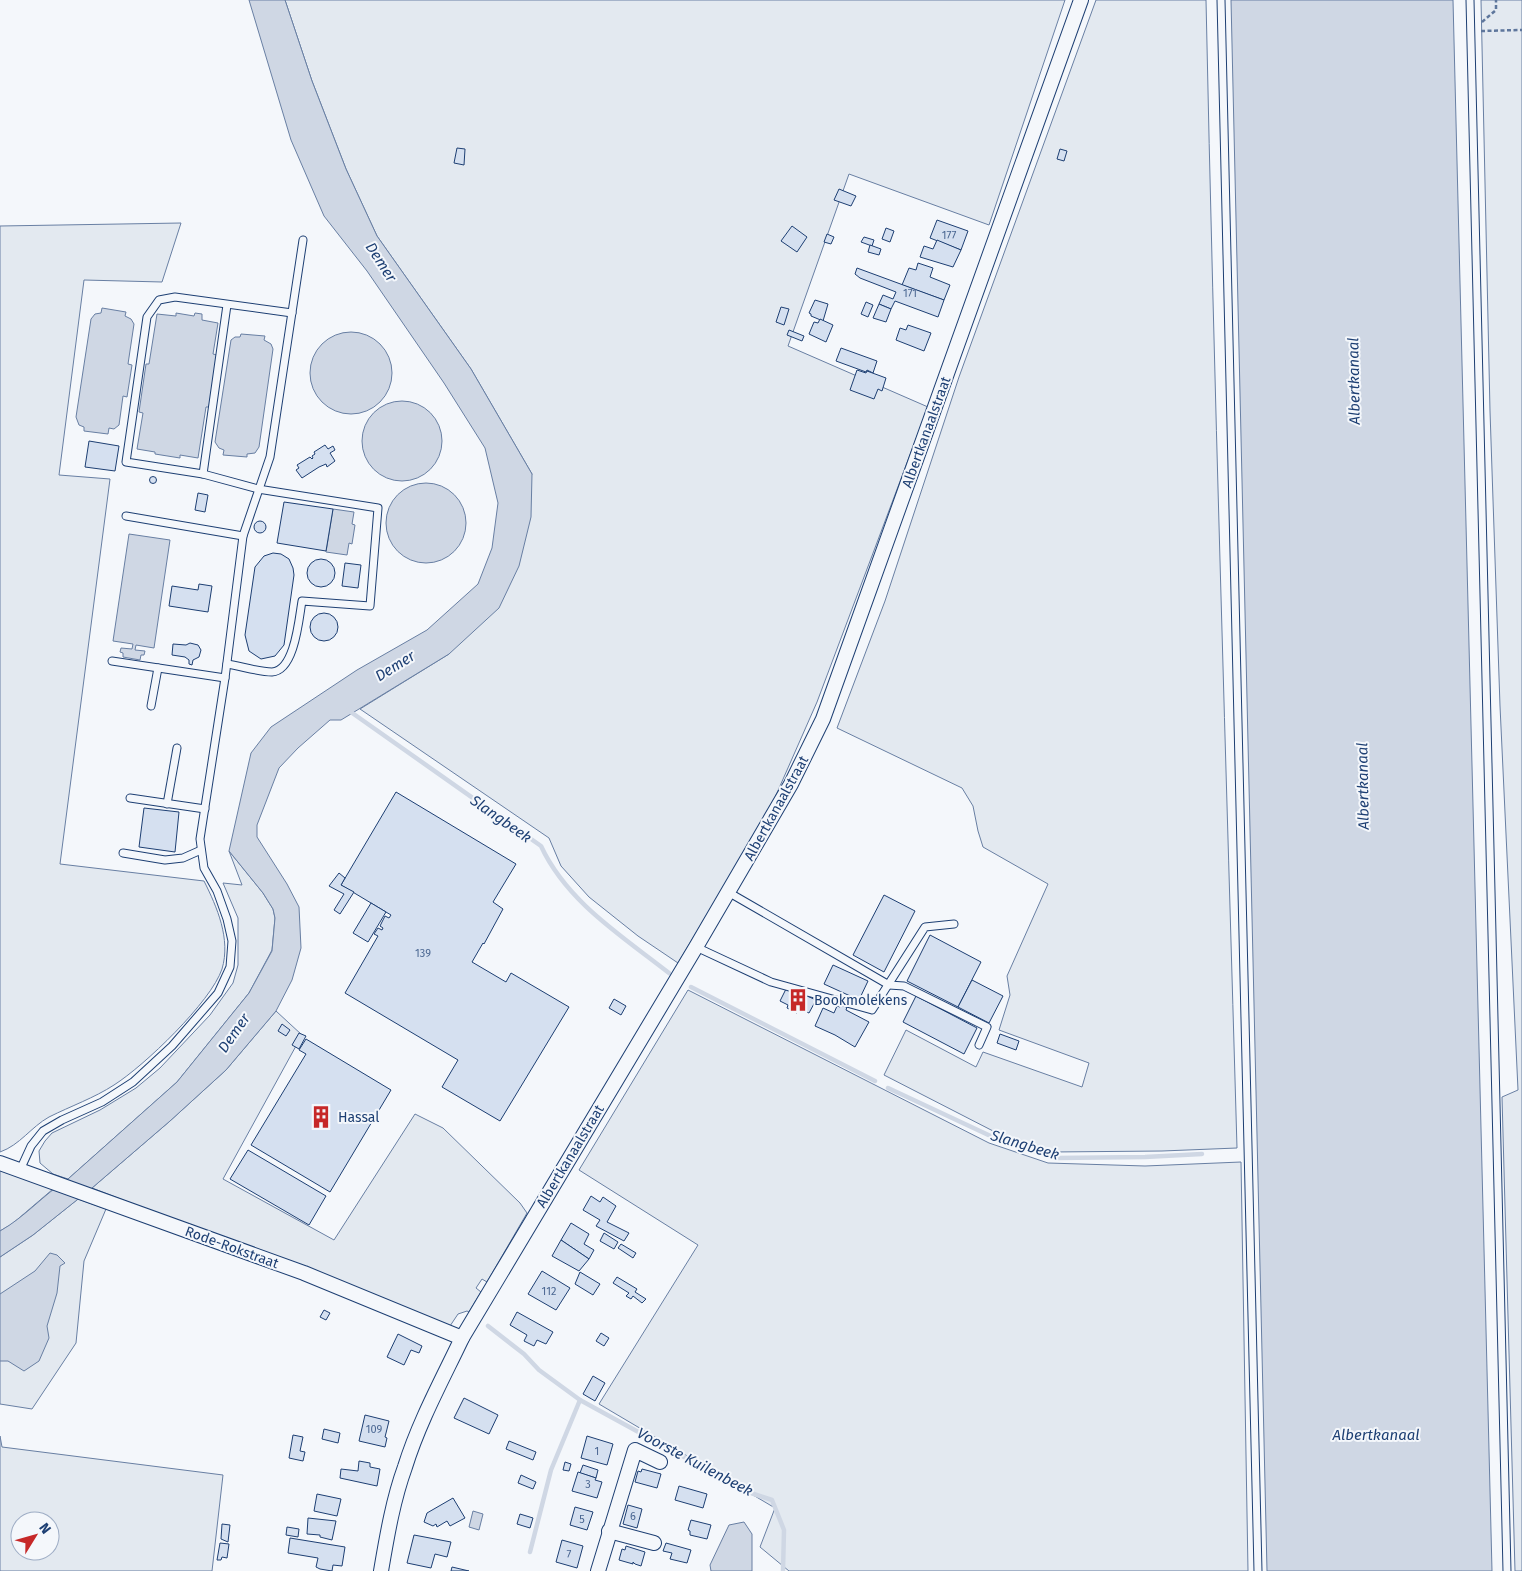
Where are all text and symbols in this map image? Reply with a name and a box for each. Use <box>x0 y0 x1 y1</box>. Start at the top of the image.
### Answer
house number: 177 <box>942 229 956 242</box>
water label: Demer <box>362 239 401 286</box>
house number: 171 <box>903 287 917 300</box>
water label: Albertkanaal <box>1344 337 1364 426</box>
street label: Albertkanaalstraat <box>898 373 955 490</box>
water label: Demer <box>372 646 419 685</box>
water label: Albertkanaal <box>1353 742 1373 831</box>
street label: Albertkanaalstraat <box>741 752 813 864</box>
water label: Slangbeek <box>466 791 535 847</box>
house number: 139 <box>415 947 431 960</box>
building icon: Bookmolekens <box>785 987 811 1013</box>
place label: Bookmolekens <box>814 992 908 1009</box>
water label: Demer <box>214 1009 255 1056</box>
street label: Albertkanaalstraat <box>533 1101 608 1211</box>
building icon: Hassal <box>308 1104 334 1130</box>
place label: Hassal <box>338 1109 379 1126</box>
water label: Slangbeek <box>988 1126 1061 1164</box>
street label: Rode-Rokstraat <box>183 1223 282 1273</box>
house number: 112 <box>542 1285 556 1298</box>
house number: 109 <box>366 1423 383 1436</box>
water label: Voorste Kuilenbeek <box>634 1424 756 1500</box>
water label: Albertkanaal <box>1331 1426 1420 1444</box>
house number: 1 <box>595 1445 599 1458</box>
house number: 3 <box>585 1478 591 1491</box>
house number: 6 <box>630 1510 636 1523</box>
north arrow <box>10 1511 60 1561</box>
house number: 5 <box>579 1513 585 1526</box>
text: N <box>35 1520 55 1537</box>
house number: 7 <box>567 1548 572 1561</box>

